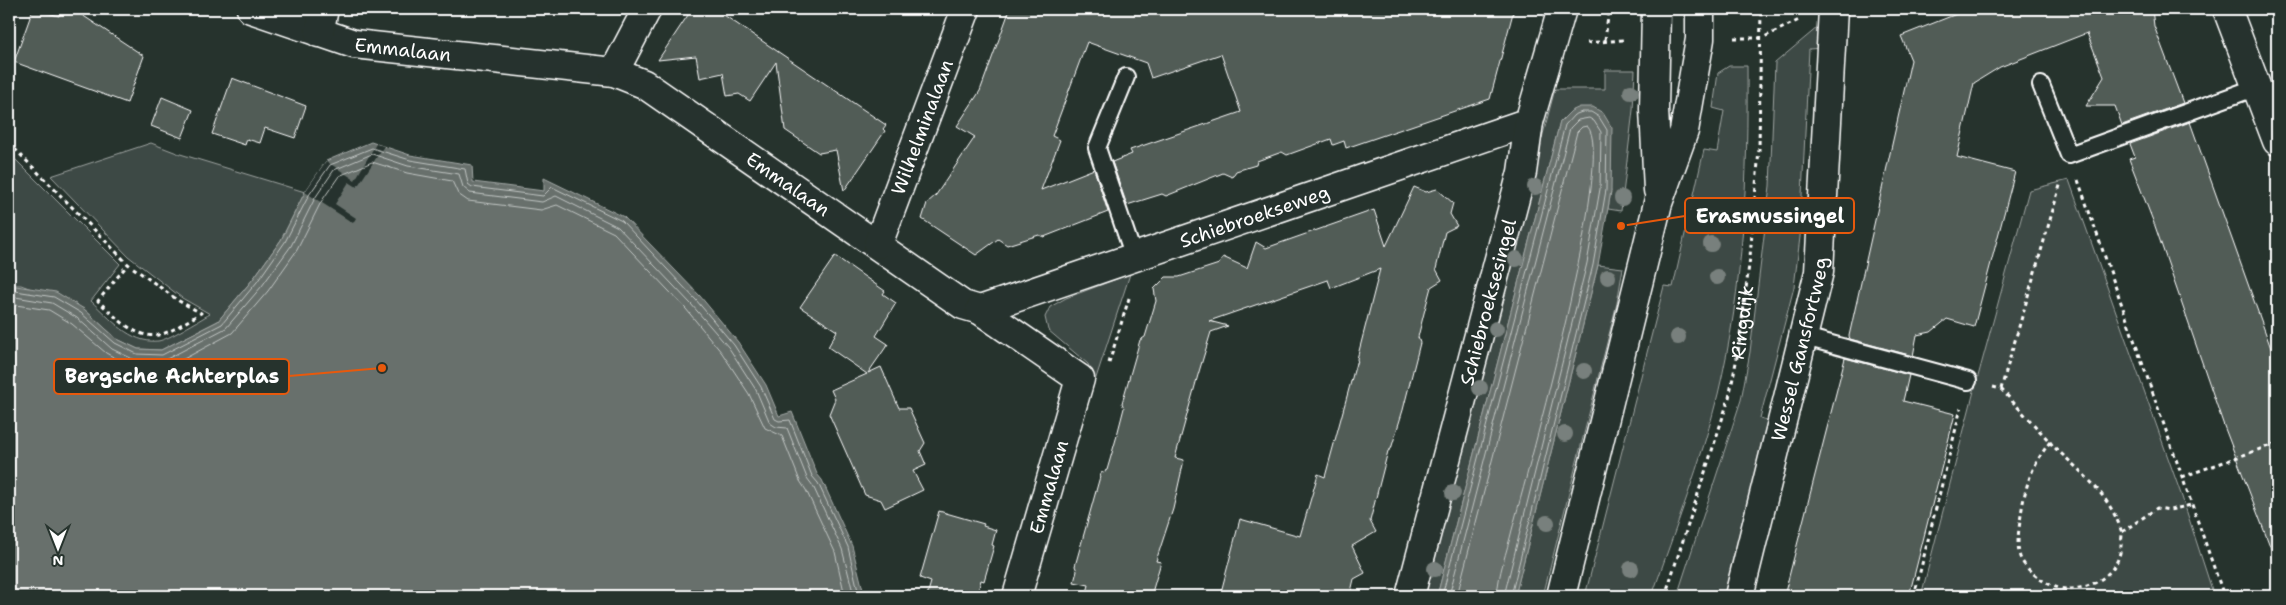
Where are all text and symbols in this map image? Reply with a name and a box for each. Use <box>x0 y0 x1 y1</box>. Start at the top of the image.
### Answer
street label: Emmalaan <box>354 32 452 67</box>
street label: Wilhelminalaan <box>885 56 959 198</box>
street label: Emmalaan <box>741 146 835 222</box>
street label: Schiebroekseweg <box>1176 179 1333 253</box>
callout: Erasmussingel <box>1685 198 1854 233</box>
text: Erasmussingel <box>1695 203 1845 229</box>
street label: Schiebroeksesingel <box>1454 216 1522 388</box>
street label: Wessel Gansfortweg <box>1765 257 1832 444</box>
street label: Ringdijk <box>1724 284 1759 361</box>
callout: Bergsche Achterplas <box>54 359 289 394</box>
text: Bergsche Achterplas <box>65 363 279 389</box>
street label: Emmalaan <box>1024 437 1074 537</box>
north arrow <box>32 522 82 572</box>
text: N <box>52 552 64 570</box>

